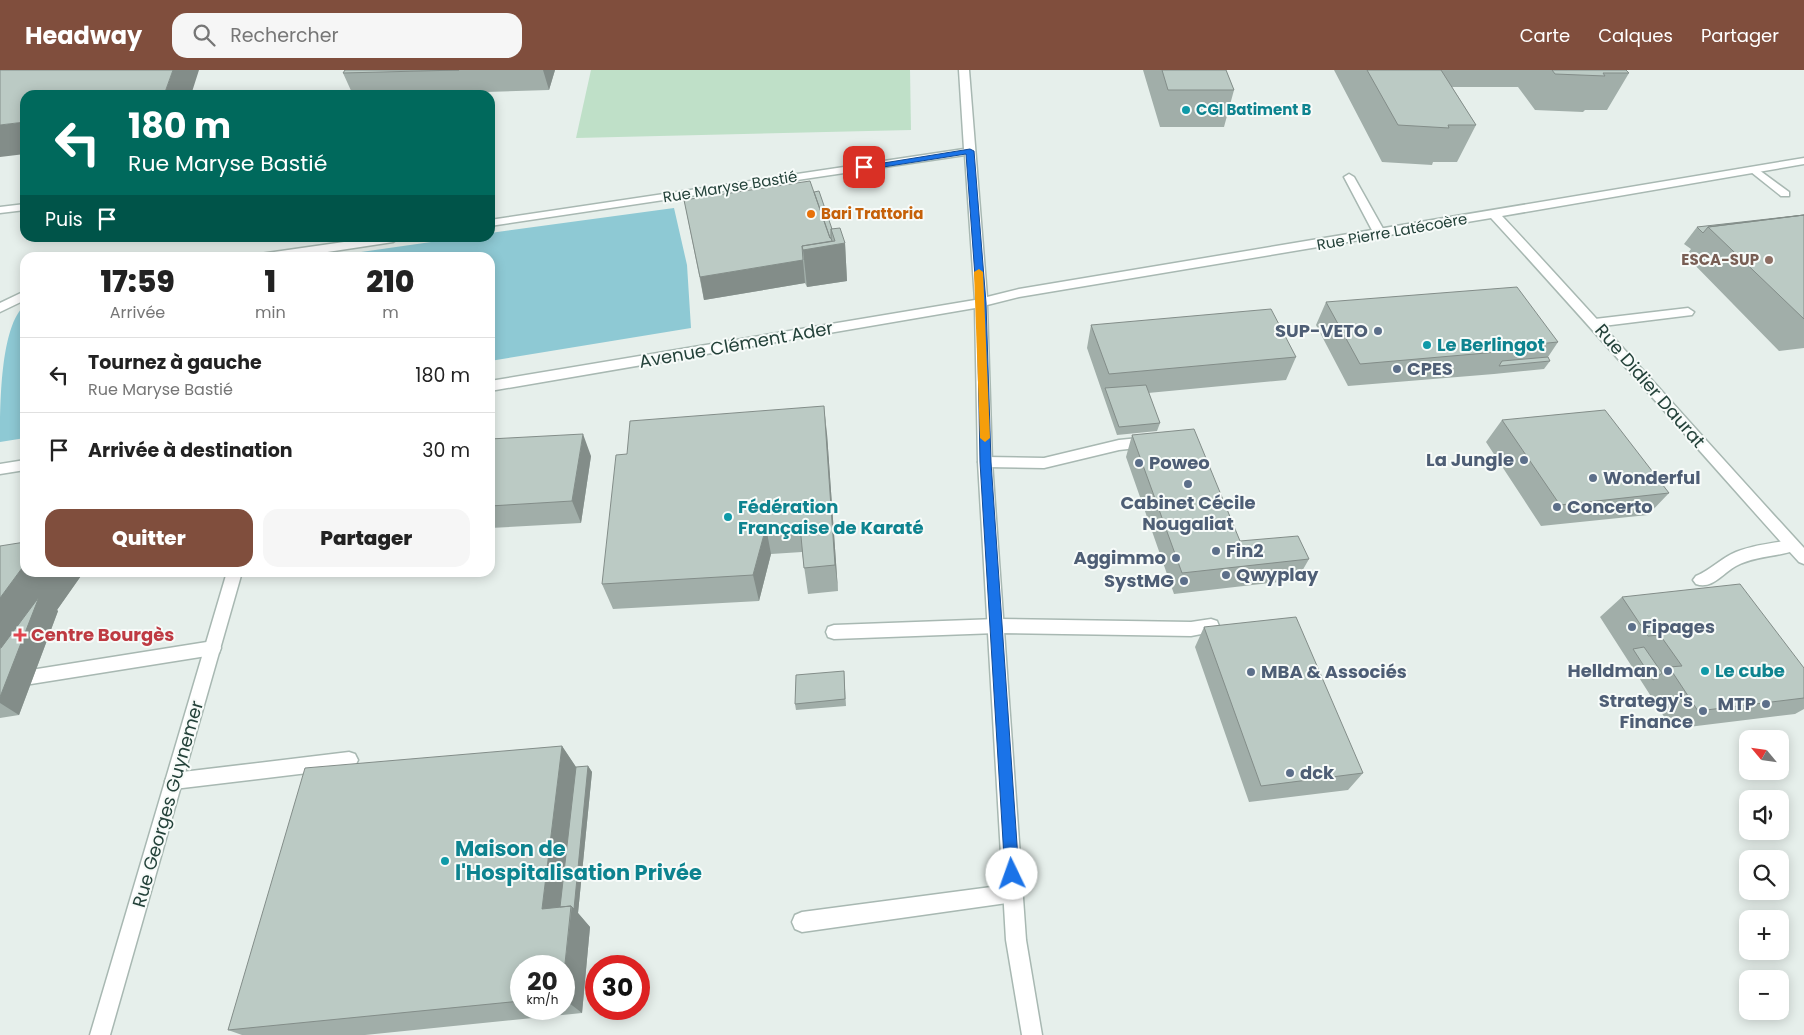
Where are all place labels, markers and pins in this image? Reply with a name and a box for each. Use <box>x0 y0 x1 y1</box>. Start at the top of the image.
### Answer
place label: CGI Batiment B <box>1196 99 1312 120</box>
marker: CGI Batiment B <box>1180 104 1192 116</box>
pin <box>843 146 885 188</box>
place label: Bari Trattoria <box>821 203 923 224</box>
marker: Bari Trattoria <box>805 208 817 220</box>
place label: ESCA-SUP <box>1681 249 1759 270</box>
marker: ESCA-SUP <box>1763 254 1775 266</box>
place label: SUP-VETO <box>1275 318 1368 343</box>
marker: SUP-VETO <box>1372 325 1384 337</box>
place label: Le Berlingot <box>1437 332 1545 357</box>
marker: Le Berlingot <box>1421 339 1433 351</box>
place label: CPES <box>1407 356 1453 381</box>
marker: CPES <box>1391 363 1403 375</box>
place label: La Jungle <box>1426 447 1514 472</box>
place label: Poweo <box>1149 450 1210 475</box>
marker: La Jungle <box>1518 454 1530 466</box>
marker: Poweo <box>1133 457 1145 469</box>
place label: Wonderful <box>1603 465 1700 490</box>
marker: Wonderful <box>1587 472 1599 484</box>
marker: Cabinet Cécile Nougaliat <box>1182 478 1194 490</box>
place label: Cabinet Cécile Nougaliat <box>1120 490 1256 536</box>
place label: Fédération Française de Karaté <box>738 494 924 540</box>
place label: Concerto <box>1567 494 1653 519</box>
marker: Concerto <box>1551 501 1563 513</box>
marker: Fédération Française de Karaté <box>722 511 734 523</box>
place label: Fin2 <box>1226 538 1264 563</box>
place label: Aggimmo <box>1073 545 1166 570</box>
marker: Fin2 <box>1210 545 1222 557</box>
marker: Aggimmo <box>1170 552 1182 564</box>
place label: Qwyplay <box>1236 562 1319 587</box>
place label: SystMG <box>1104 568 1174 593</box>
marker: Qwyplay <box>1220 569 1232 581</box>
marker: SystMG <box>1178 575 1190 587</box>
place label: Fipages <box>1642 614 1715 639</box>
marker: Fipages <box>1626 621 1638 633</box>
place label: Centre Bourgès <box>31 622 174 647</box>
marker: Centre Bourgès <box>13 628 27 642</box>
place label: Helldman <box>1567 658 1658 683</box>
place label: Le cube <box>1715 658 1785 683</box>
place label: MBA & Associés <box>1261 659 1407 684</box>
marker: Helldman <box>1662 665 1674 677</box>
marker: Le cube <box>1699 665 1711 677</box>
marker: MBA & Associés <box>1245 666 1257 678</box>
place label: Strategy's Finance <box>1599 688 1693 734</box>
place label: MTP <box>1718 691 1756 716</box>
marker: MTP <box>1760 698 1772 710</box>
marker: Strategy's Finance <box>1697 705 1709 717</box>
place label: dck <box>1300 760 1335 785</box>
marker: dck <box>1284 767 1296 779</box>
place label: Maison de l'Hospitalisation Privée <box>455 834 702 887</box>
marker: Maison de l'Hospitalisation Privée <box>439 855 451 867</box>

